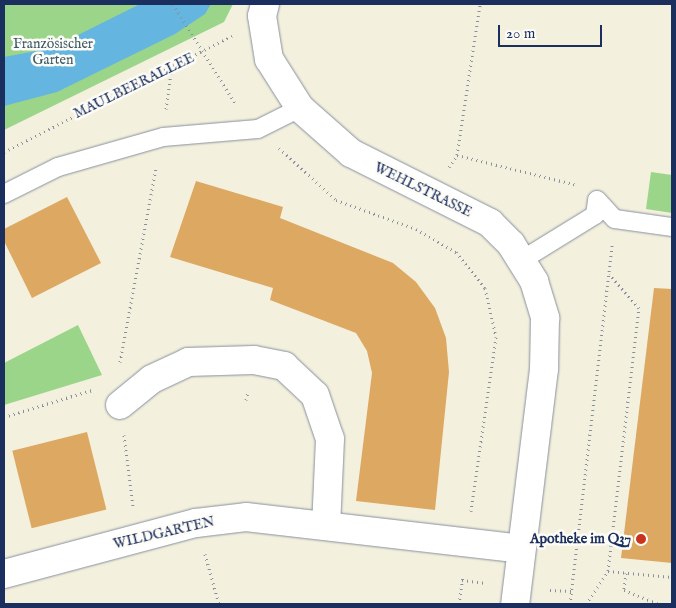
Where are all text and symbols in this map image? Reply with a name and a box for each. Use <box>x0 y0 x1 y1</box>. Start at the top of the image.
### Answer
scale bar <box>501 15 605 47</box>
text: 20 m <box>506 24 535 43</box>
park label: Französischer Garten <box>13 36 93 68</box>
street label: MAULBEERALLEE <box>71 50 197 122</box>
street label: WEHLSTRASSE <box>371 159 475 221</box>
street label: WILDGARTEN <box>112 513 216 553</box>
place label: Apotheke im Q37 <box>530 531 631 547</box>
marker: Apotheke im Q37 <box>635 533 647 545</box>

